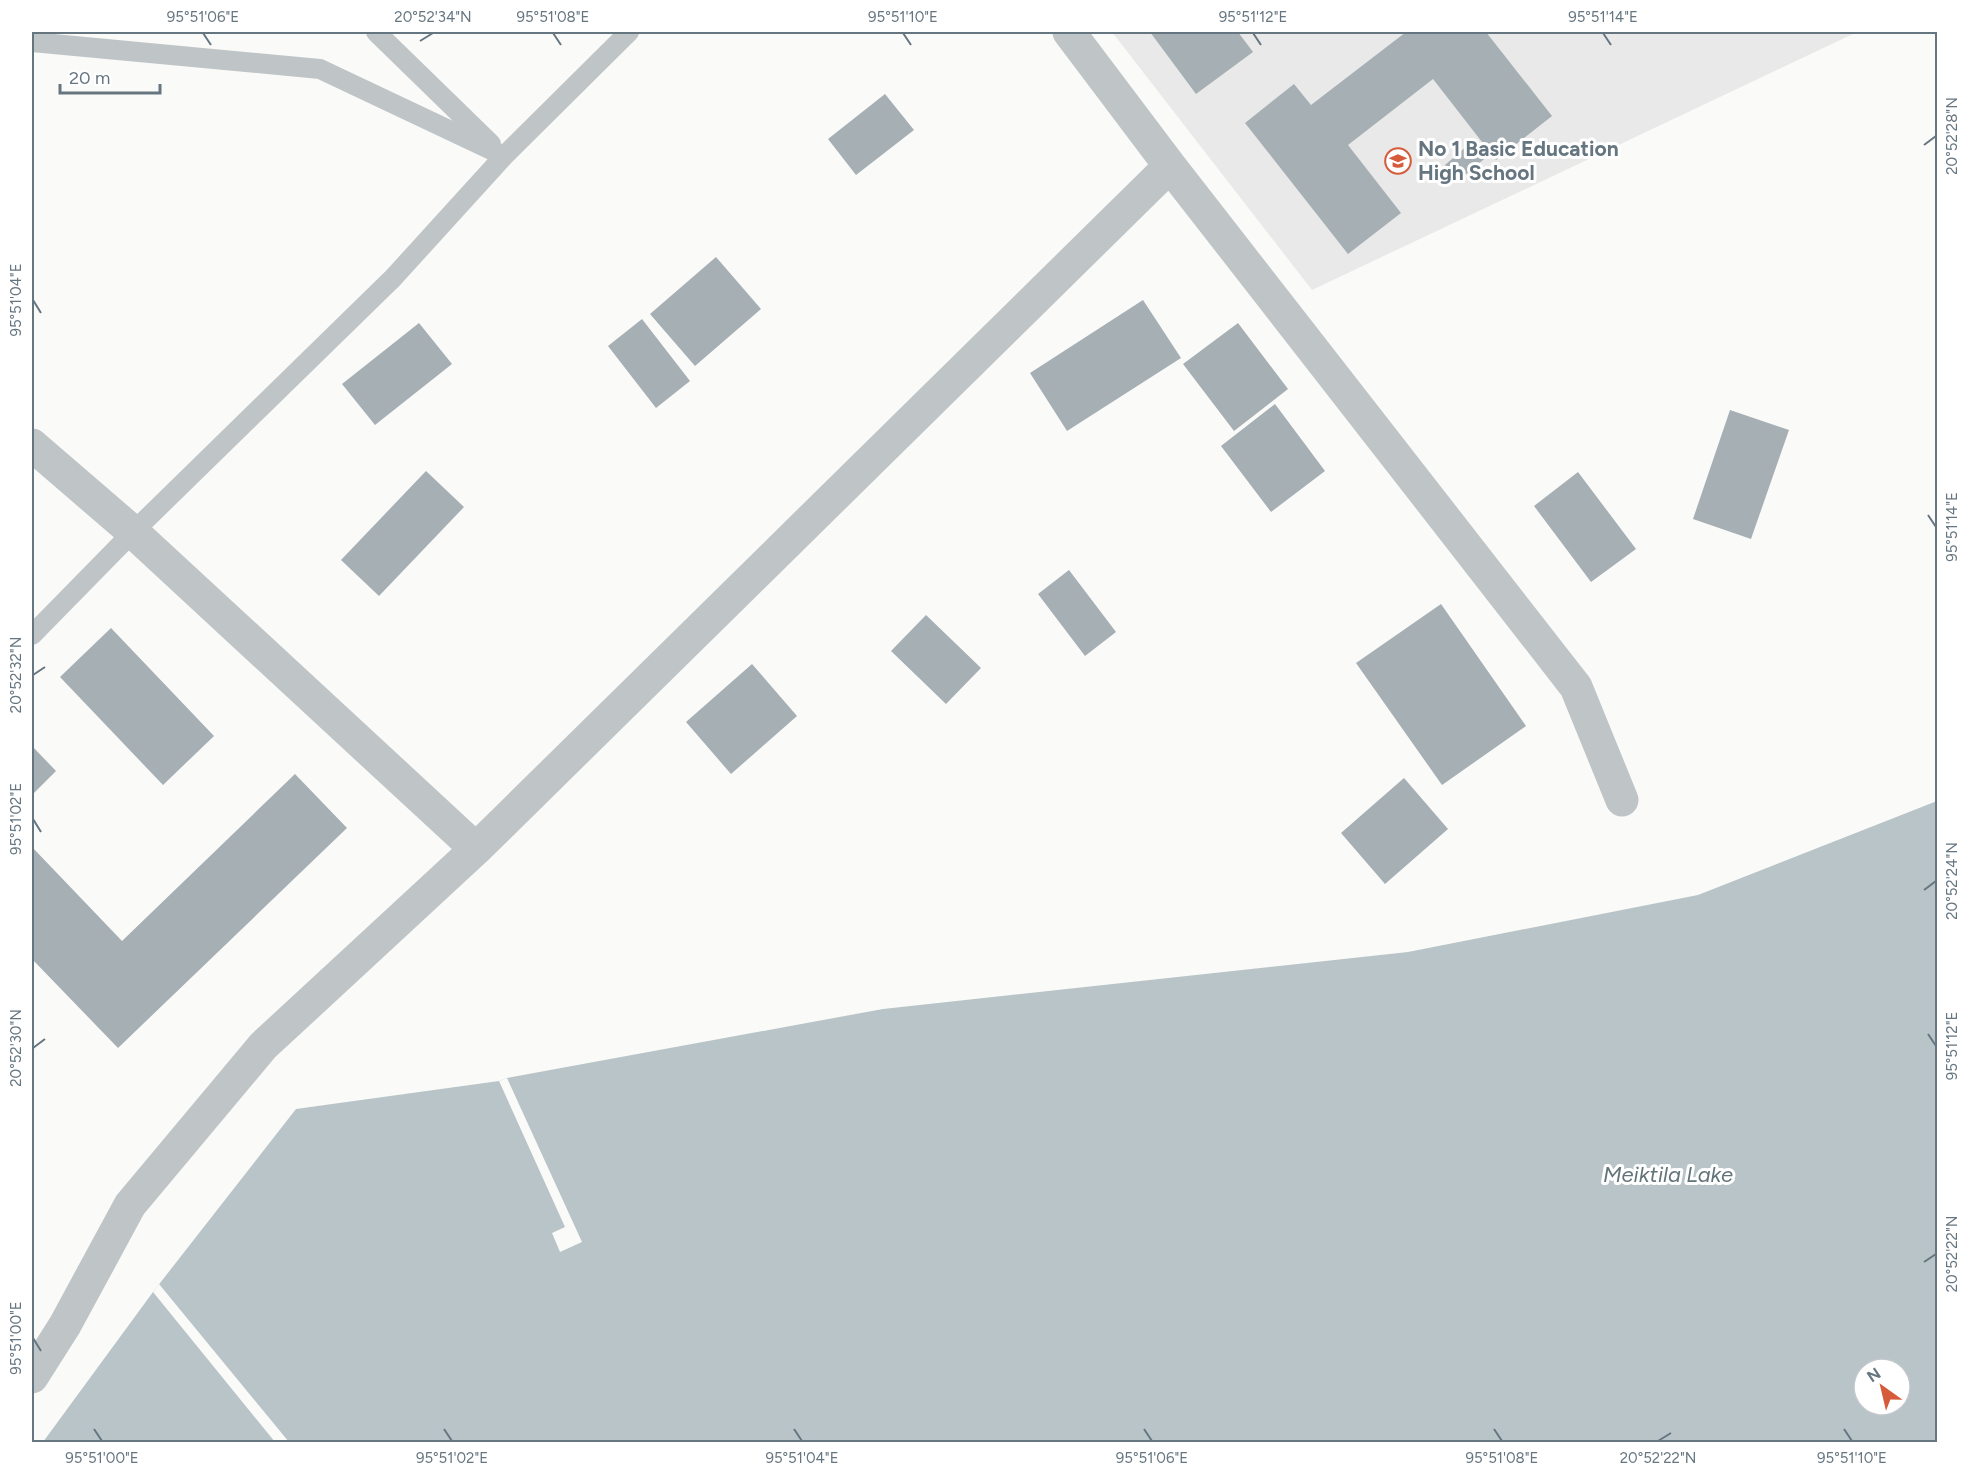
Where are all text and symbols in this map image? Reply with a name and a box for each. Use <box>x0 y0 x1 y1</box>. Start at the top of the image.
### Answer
text: 95°51'06"E <box>167 8 239 26</box>
text: 20°52'34"N <box>394 8 472 26</box>
text: 95°51'08"E <box>517 8 589 26</box>
text: 95°51'10"E <box>868 8 938 26</box>
text: 95°51'12"E <box>1219 8 1287 26</box>
text: 95°51'14"E <box>1568 8 1638 26</box>
scale bar <box>60 57 160 95</box>
text: 20 m <box>69 67 110 89</box>
text: 20°52'28"N <box>1943 97 1961 175</box>
place label: No 1 Basic Education High School <box>1418 136 1619 185</box>
school or university icon: No 1 Basic Education High School <box>1383 146 1413 176</box>
text: 95°51'04"E <box>7 263 25 337</box>
text: 95°51'14"E <box>1943 492 1961 562</box>
text: 20°52'32"N <box>7 637 25 713</box>
text: 95°51'02"E <box>7 783 25 855</box>
text: 20°52'24"N <box>1943 842 1961 920</box>
text: 20°52'30"N <box>7 1009 25 1087</box>
text: 95°51'12"E <box>1943 1012 1961 1080</box>
water label: Meiktila Lake <box>1603 1161 1733 1188</box>
text: 20°52'22"N <box>1943 1216 1961 1292</box>
text: 95°51'00"E <box>7 1301 25 1375</box>
north arrow <box>1852 1357 1912 1417</box>
text: N <box>1863 1364 1884 1386</box>
text: 95°51'00"E <box>65 1449 139 1467</box>
text: 95°51'02"E <box>416 1449 488 1467</box>
text: 95°51'04"E <box>765 1449 839 1467</box>
text: 95°51'06"E <box>1116 1449 1188 1467</box>
text: 95°51'08"E <box>1466 1449 1538 1467</box>
text: 20°52'22"N <box>1620 1449 1696 1467</box>
text: 95°51'10"E <box>1817 1449 1887 1467</box>

